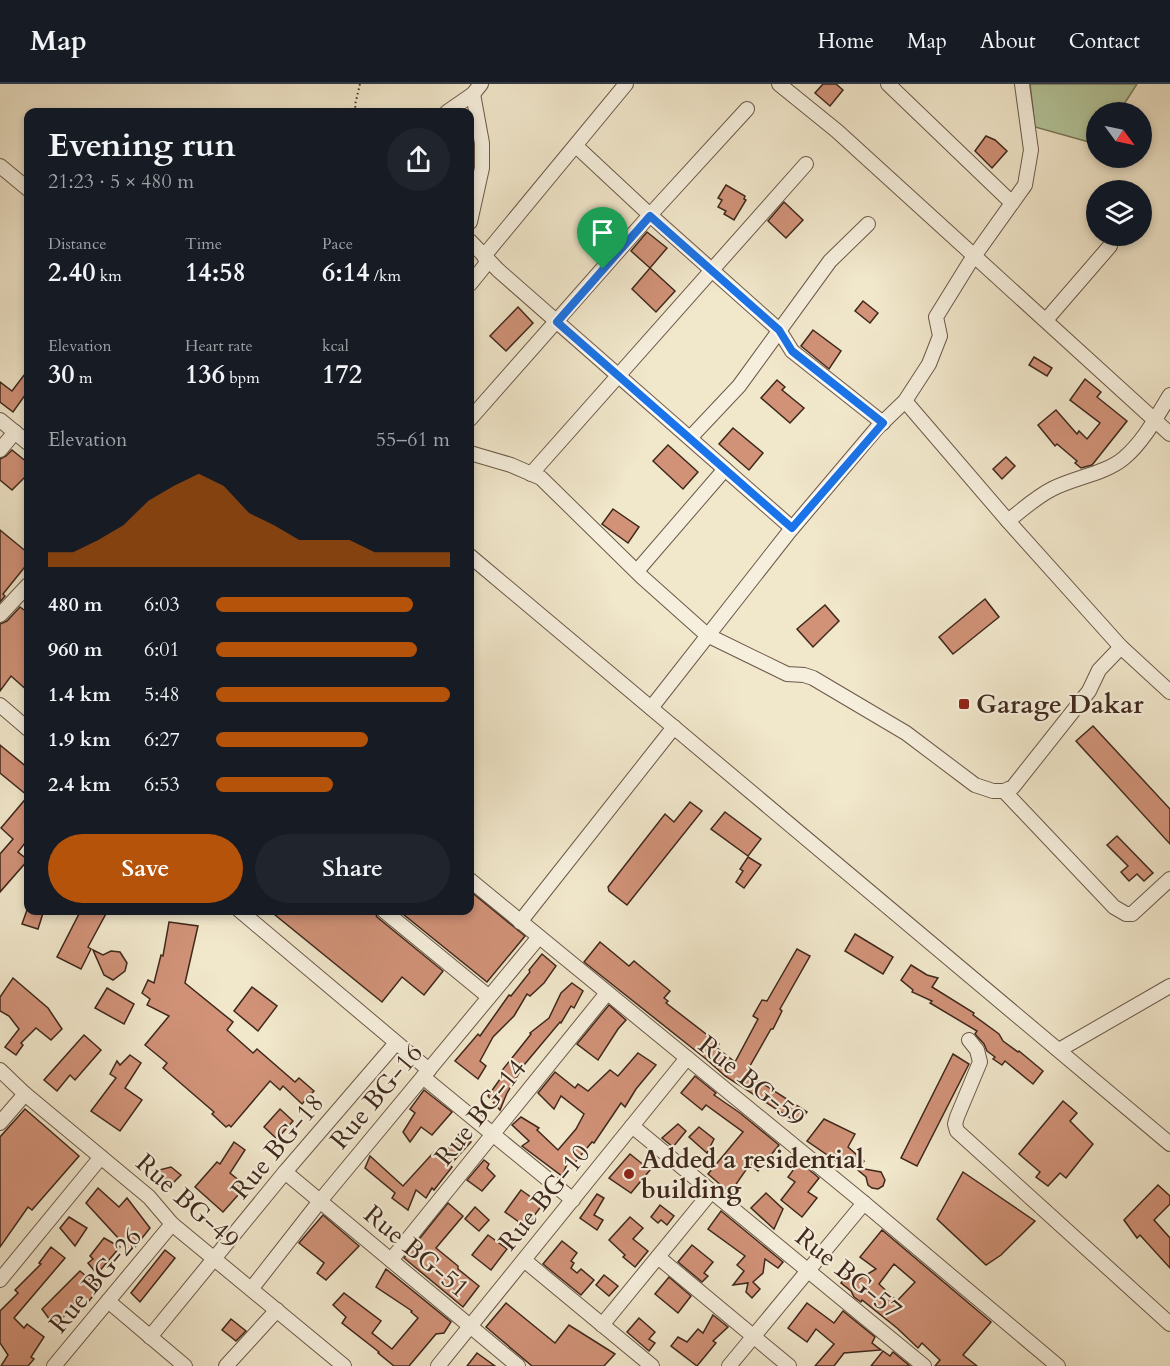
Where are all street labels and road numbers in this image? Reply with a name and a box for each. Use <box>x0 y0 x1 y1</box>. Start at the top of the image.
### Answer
street label: Rue BG-59 <box>691 1028 812 1135</box>
street label: Rue BG-16 <box>322 1036 431 1156</box>
street label: Rue BG-14 <box>427 1052 534 1173</box>
street label: Rue BG-18 <box>223 1086 332 1206</box>
street label: Rue BG-10 <box>491 1137 598 1258</box>
street label: Rue BG-49 <box>129 1146 247 1257</box>
street label: Rue BG-51 <box>357 1197 477 1306</box>
street label: Rue BG-26 <box>41 1220 150 1340</box>
street label: Rue BG-57 <box>788 1220 909 1327</box>

